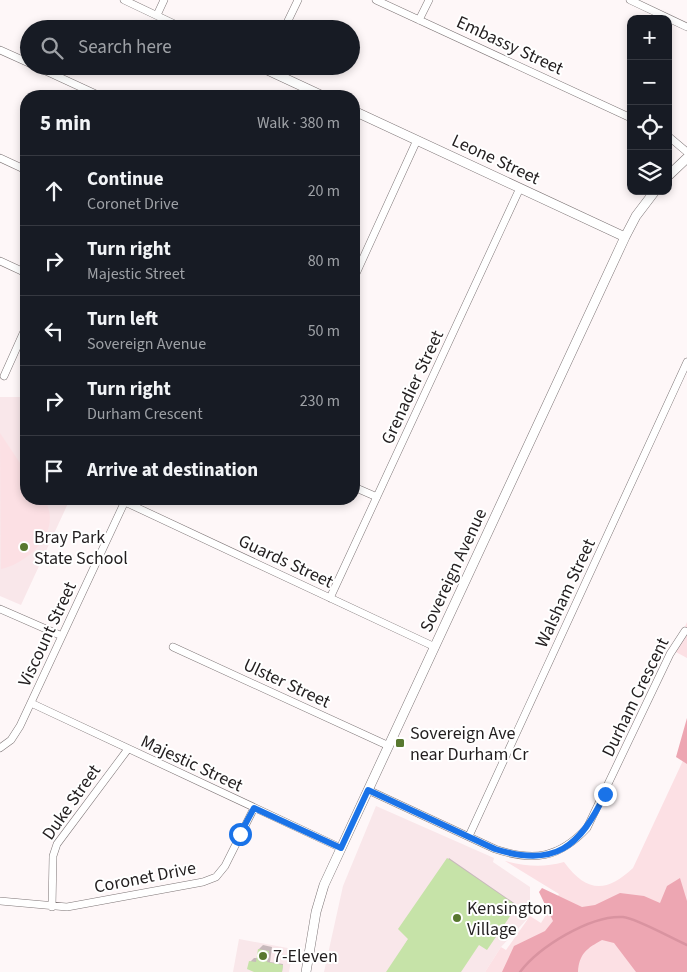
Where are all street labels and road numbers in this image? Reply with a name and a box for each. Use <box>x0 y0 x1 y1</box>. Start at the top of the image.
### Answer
street label: Embassy Street <box>452 10 567 81</box>
street label: Leone Street <box>448 128 544 191</box>
street label: Grenadier Street <box>375 326 450 448</box>
street label: Sovereign Avenue <box>414 504 493 636</box>
street label: Guards Street <box>234 529 337 594</box>
street label: Walsham Street <box>529 535 602 652</box>
street label: Viscount Street <box>12 578 83 691</box>
street label: Durham Crescent <box>596 633 675 761</box>
street label: Ulster Street <box>239 652 334 714</box>
street label: Majestic Street <box>137 729 247 798</box>
street label: Duke Street <box>36 759 107 845</box>
street label: Coronet Drive <box>92 855 198 900</box>

